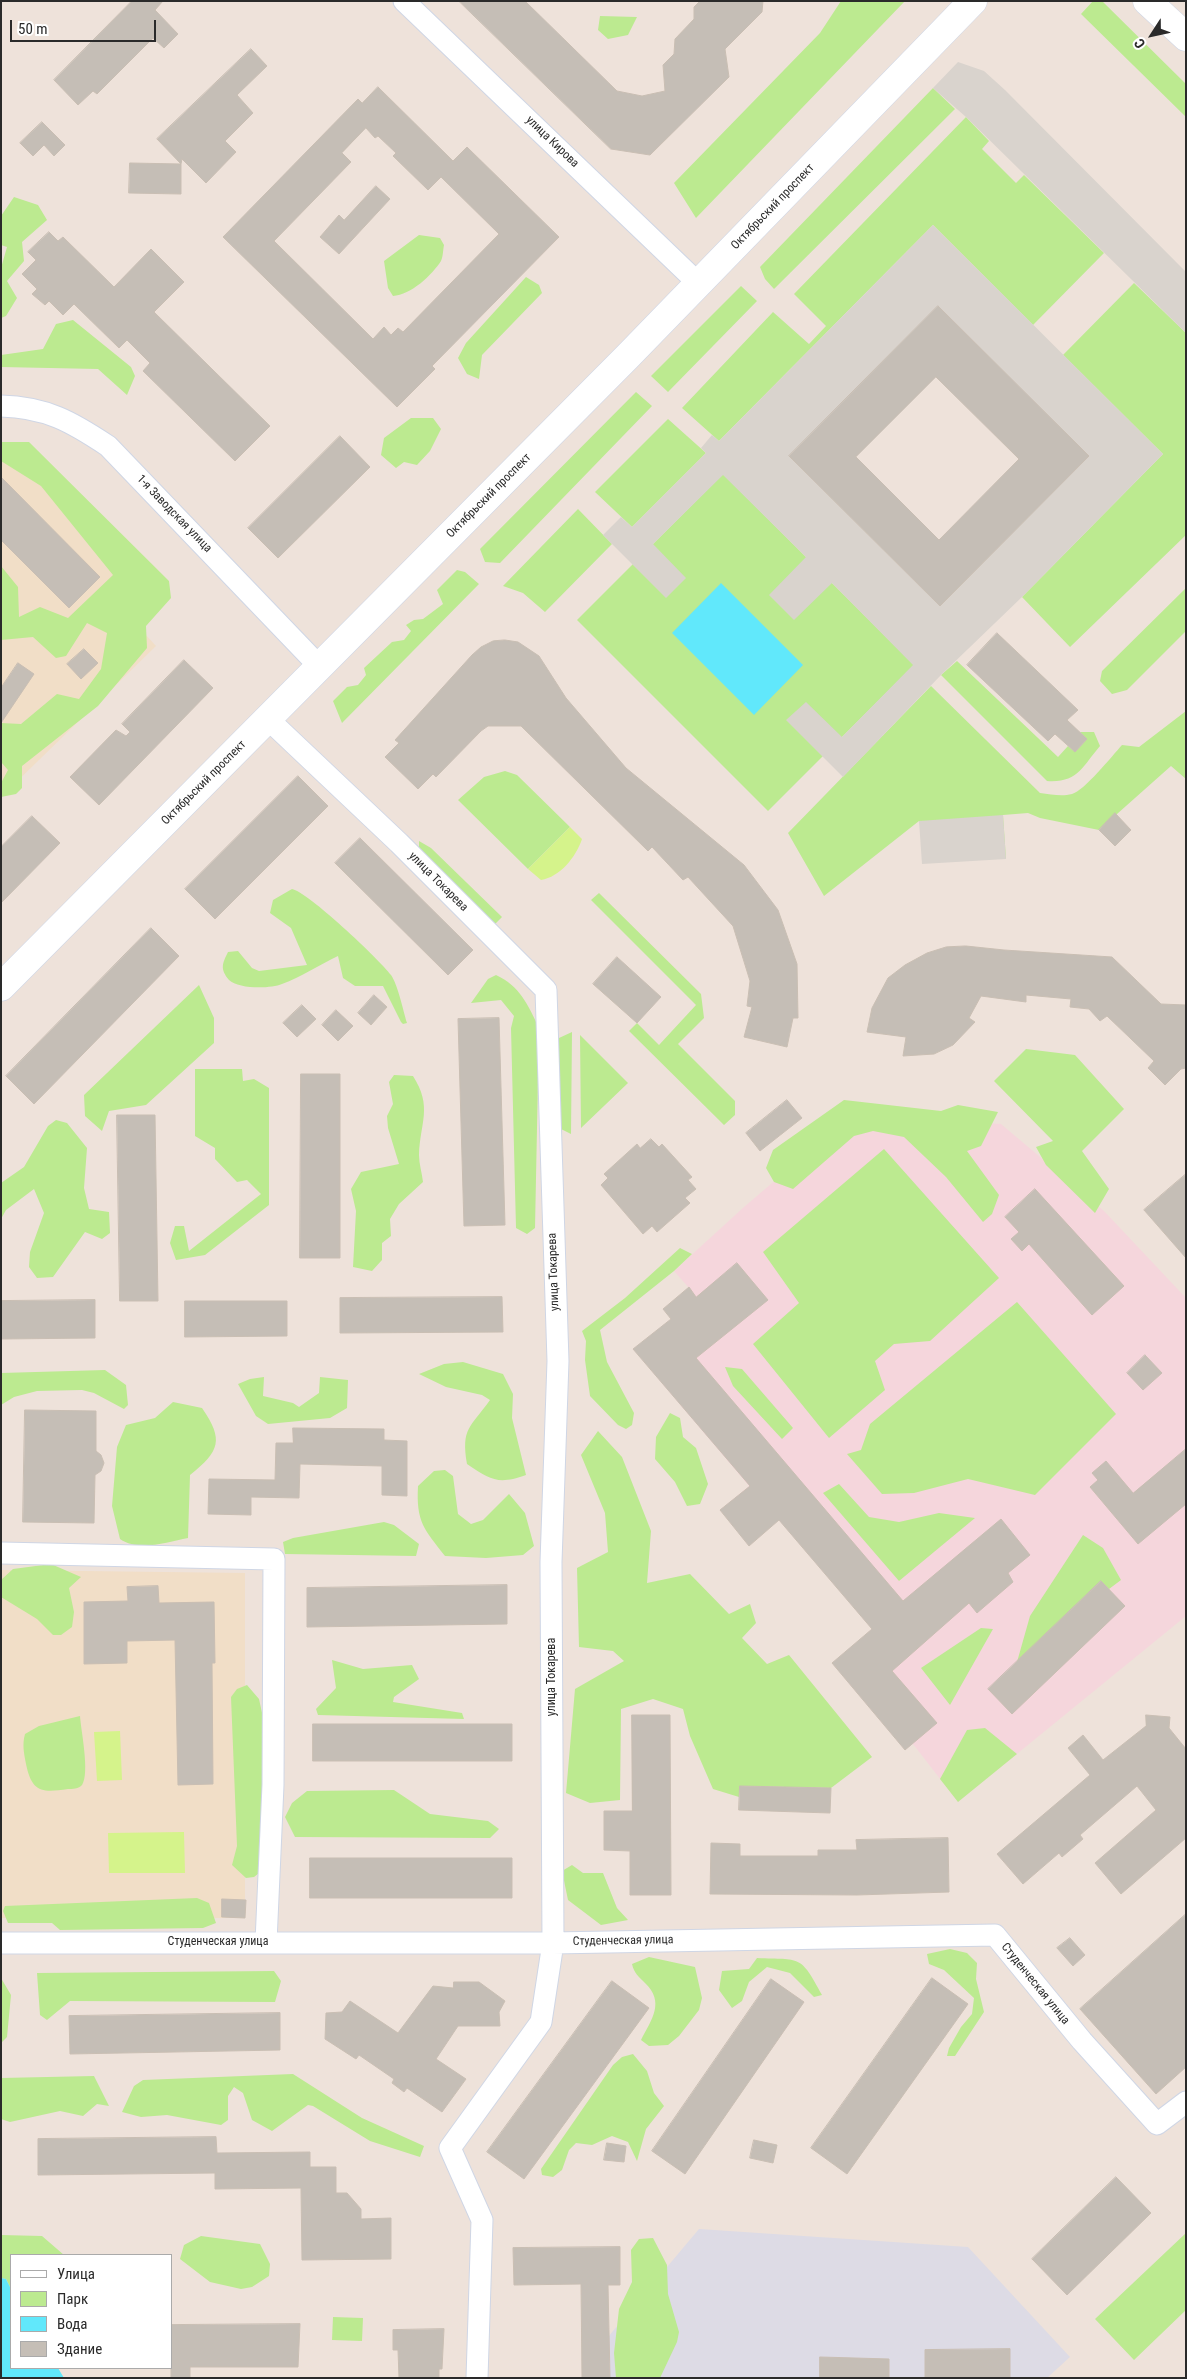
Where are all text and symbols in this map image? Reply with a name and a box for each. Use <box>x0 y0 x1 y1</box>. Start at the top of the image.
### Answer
scale bar <box>12 10 159 42</box>
north arrow <box>1127 10 1177 60</box>
text: 50 m <box>18 20 48 38</box>
text: С <box>1131 36 1149 51</box>
street label: улица Кирова <box>522 113 582 171</box>
street label: Октябрьский проспект <box>728 161 818 253</box>
street label: Октябрьский проспект <box>444 451 534 541</box>
street label: 1-я Заводская улица <box>133 472 215 556</box>
street label: Октябрьский проспект <box>159 738 249 828</box>
street label: улица Токарева <box>405 849 471 915</box>
street label: улица Токарева <box>545 1233 563 1311</box>
street label: улица Токарева <box>545 1638 559 1716</box>
street label: Студенческая улица <box>572 1933 674 1949</box>
street label: Студенческая улица <box>168 1935 268 1949</box>
street label: Студенческая улица <box>998 1940 1072 2028</box>
legend <box>10 2254 172 2369</box>
text: Улица <box>57 2265 95 2283</box>
text: Парк <box>57 2290 88 2308</box>
text: Вода <box>57 2315 87 2333</box>
text: Здание <box>57 2340 102 2358</box>

